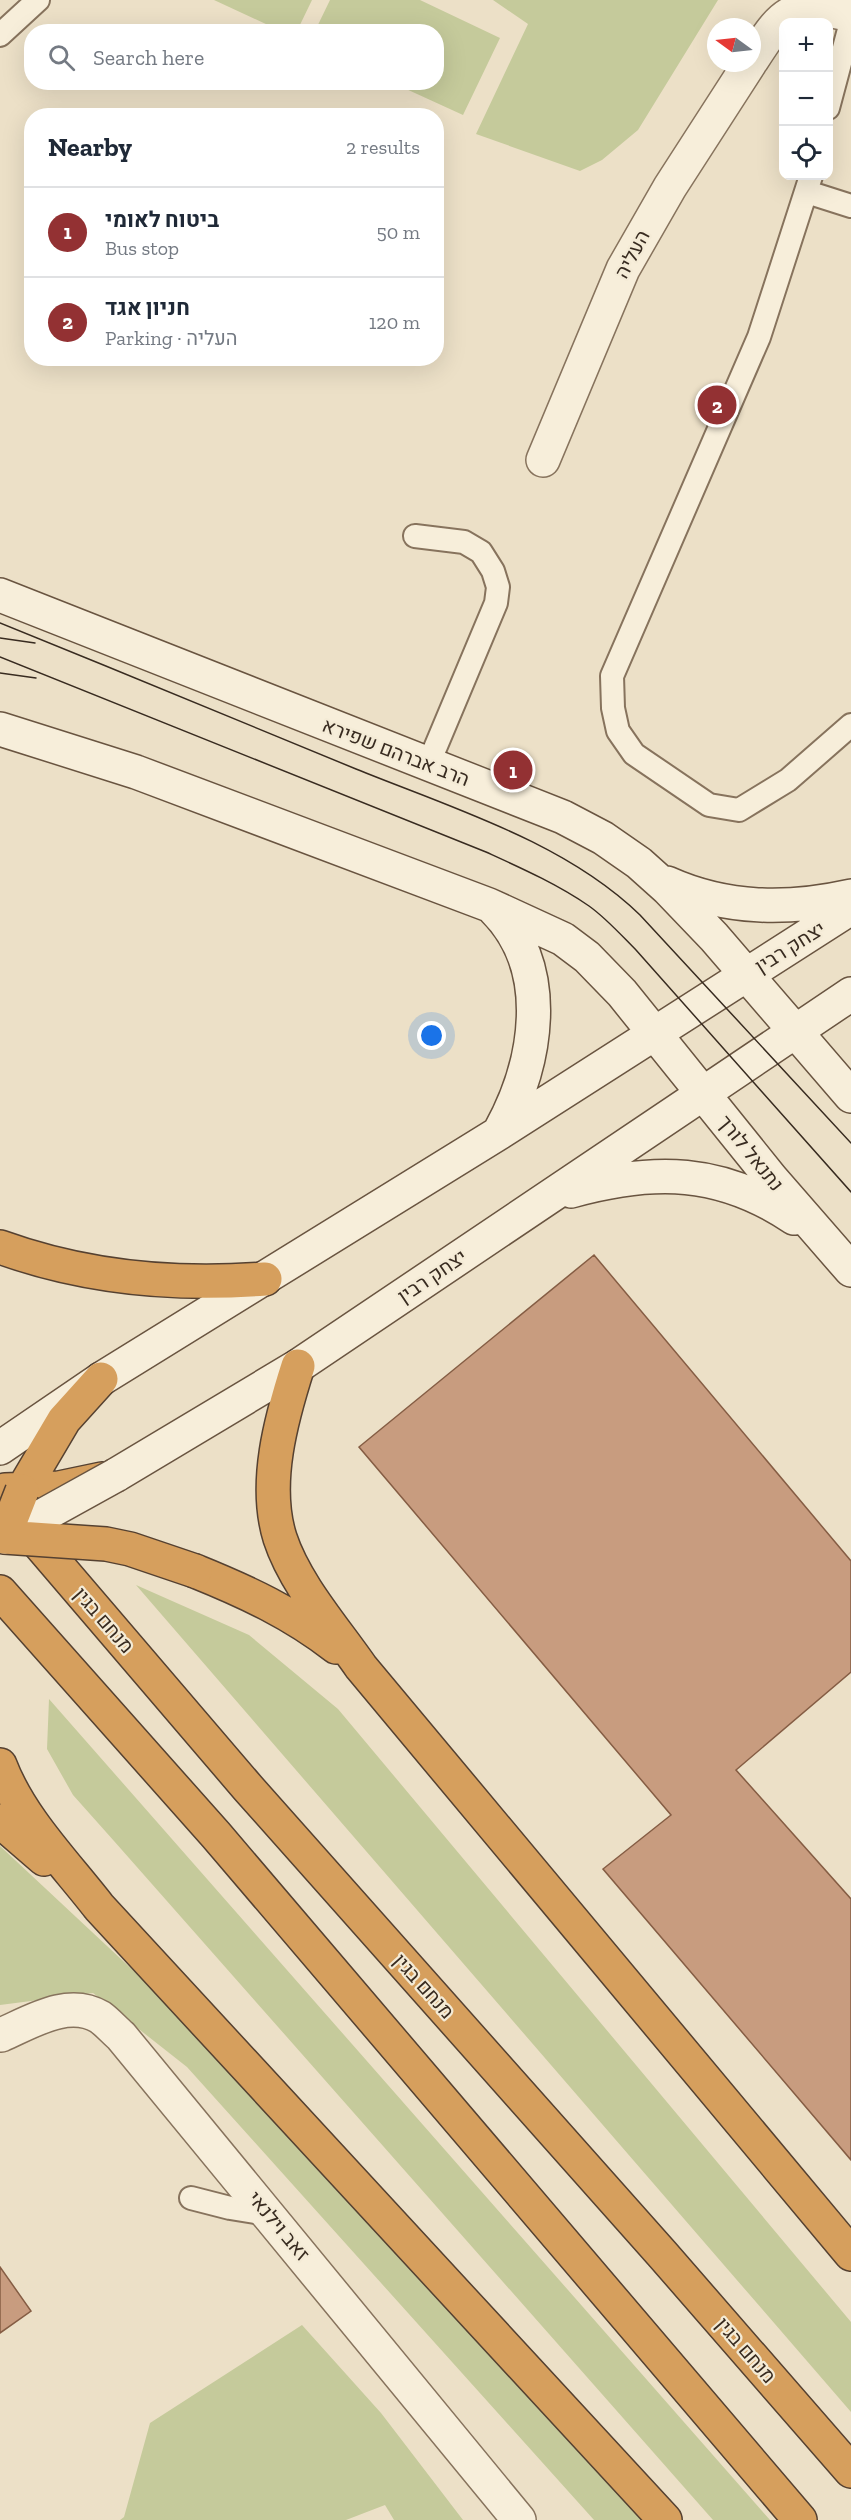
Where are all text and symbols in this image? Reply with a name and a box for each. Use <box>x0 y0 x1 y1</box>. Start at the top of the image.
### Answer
north arrow <box>707 18 761 72</box>
map controls <box>779 18 833 180</box>
button: + <box>779 18 833 72</box>
search box <box>24 24 444 90</box>
icon: search <box>45 41 78 74</box>
text: Search here <box>93 44 204 71</box>
button: − <box>779 72 833 126</box>
button: locate <box>779 126 833 180</box>
text: Nearby <box>48 131 132 163</box>
text: 2 results <box>346 135 420 159</box>
text: ביטוח לאומי <box>105 206 219 233</box>
text: 1 <box>63 220 72 244</box>
text: 50 m <box>376 220 420 244</box>
street label: העליה <box>609 226 655 282</box>
text: Bus stop <box>105 236 179 260</box>
text: חניון אגד <box>105 294 190 321</box>
text: 2 <box>62 310 73 334</box>
text: 120 m <box>369 310 420 334</box>
text: Parking · העליה <box>105 326 238 350</box>
pin: 2 <box>698 382 736 428</box>
street label: הרב אברהם שפירא <box>319 713 473 791</box>
pin: 1 <box>494 748 532 792</box>
street label: יצחק רבין <box>750 916 830 978</box>
your location <box>417 1021 446 1050</box>
street label: נתנאל לורך <box>713 1110 789 1196</box>
street label: יצחק רבין <box>393 1244 471 1308</box>
street label: מנחם בגין <box>69 1582 139 1658</box>
street label: מנחם בגין <box>389 1948 459 2024</box>
street label: זאב וילנאי <box>243 2186 315 2266</box>
street label: מנחם בגין <box>711 2312 781 2388</box>

